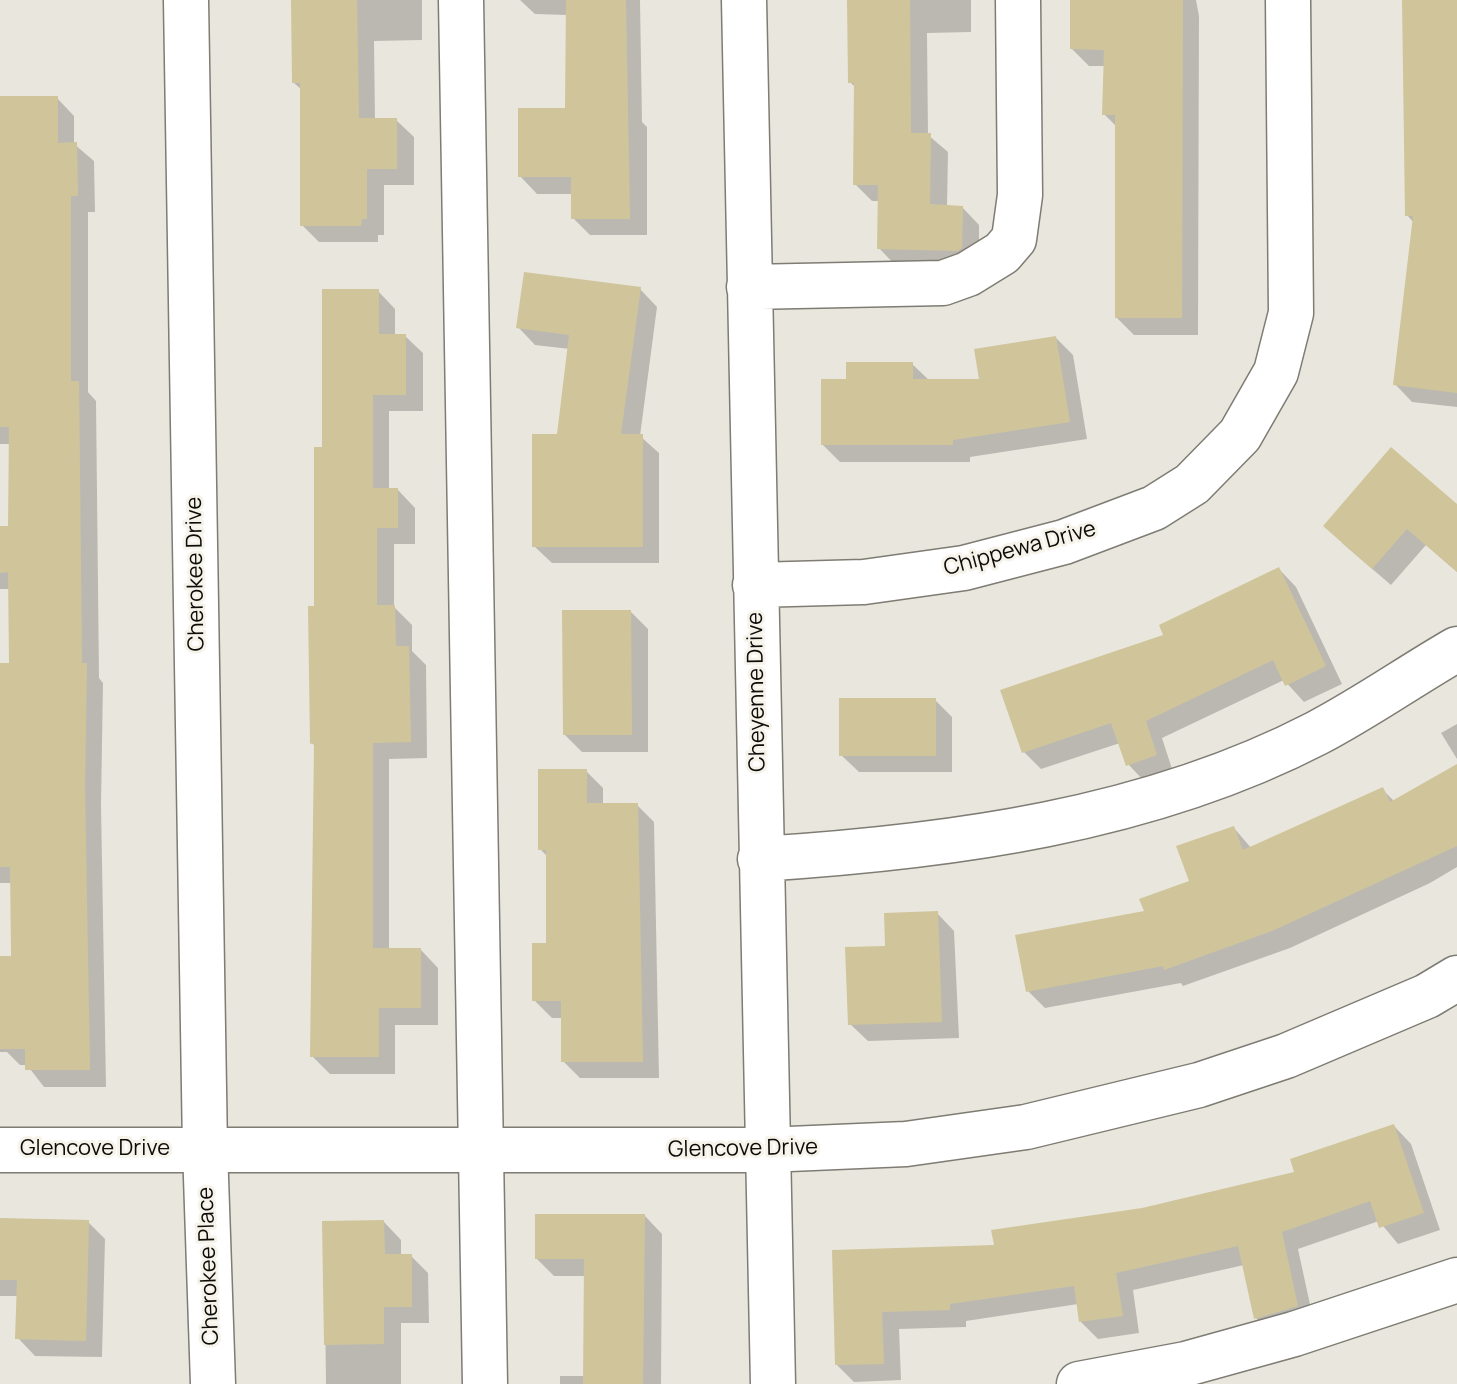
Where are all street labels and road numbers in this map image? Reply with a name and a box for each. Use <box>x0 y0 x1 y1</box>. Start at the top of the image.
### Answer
street label: Cherokee Drive <box>181 496 211 652</box>
street label: Chippewa Drive <box>941 516 1099 582</box>
street label: Cheyenne Drive <box>742 612 772 772</box>
street label: Glencove Drive <box>668 1134 818 1164</box>
street label: Glencove Drive <box>20 1136 170 1162</box>
street label: Cherokee Place <box>193 1186 225 1346</box>

